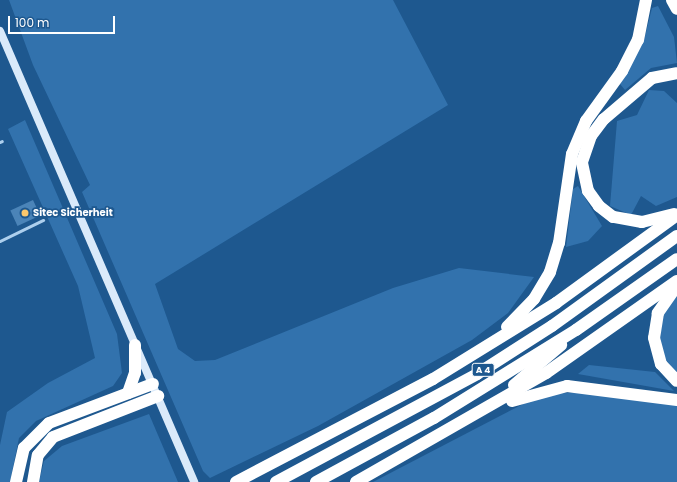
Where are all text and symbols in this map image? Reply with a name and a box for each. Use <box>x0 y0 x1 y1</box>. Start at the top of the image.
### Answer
scale bar <box>10 8 117 34</box>
text: 100 m <box>15 14 49 31</box>
place label: Sitec Sicherheit <box>33 207 113 219</box>
marker: Sitec Sicherheit <box>20 208 30 218</box>
road number: A 4 <box>471 363 495 377</box>

